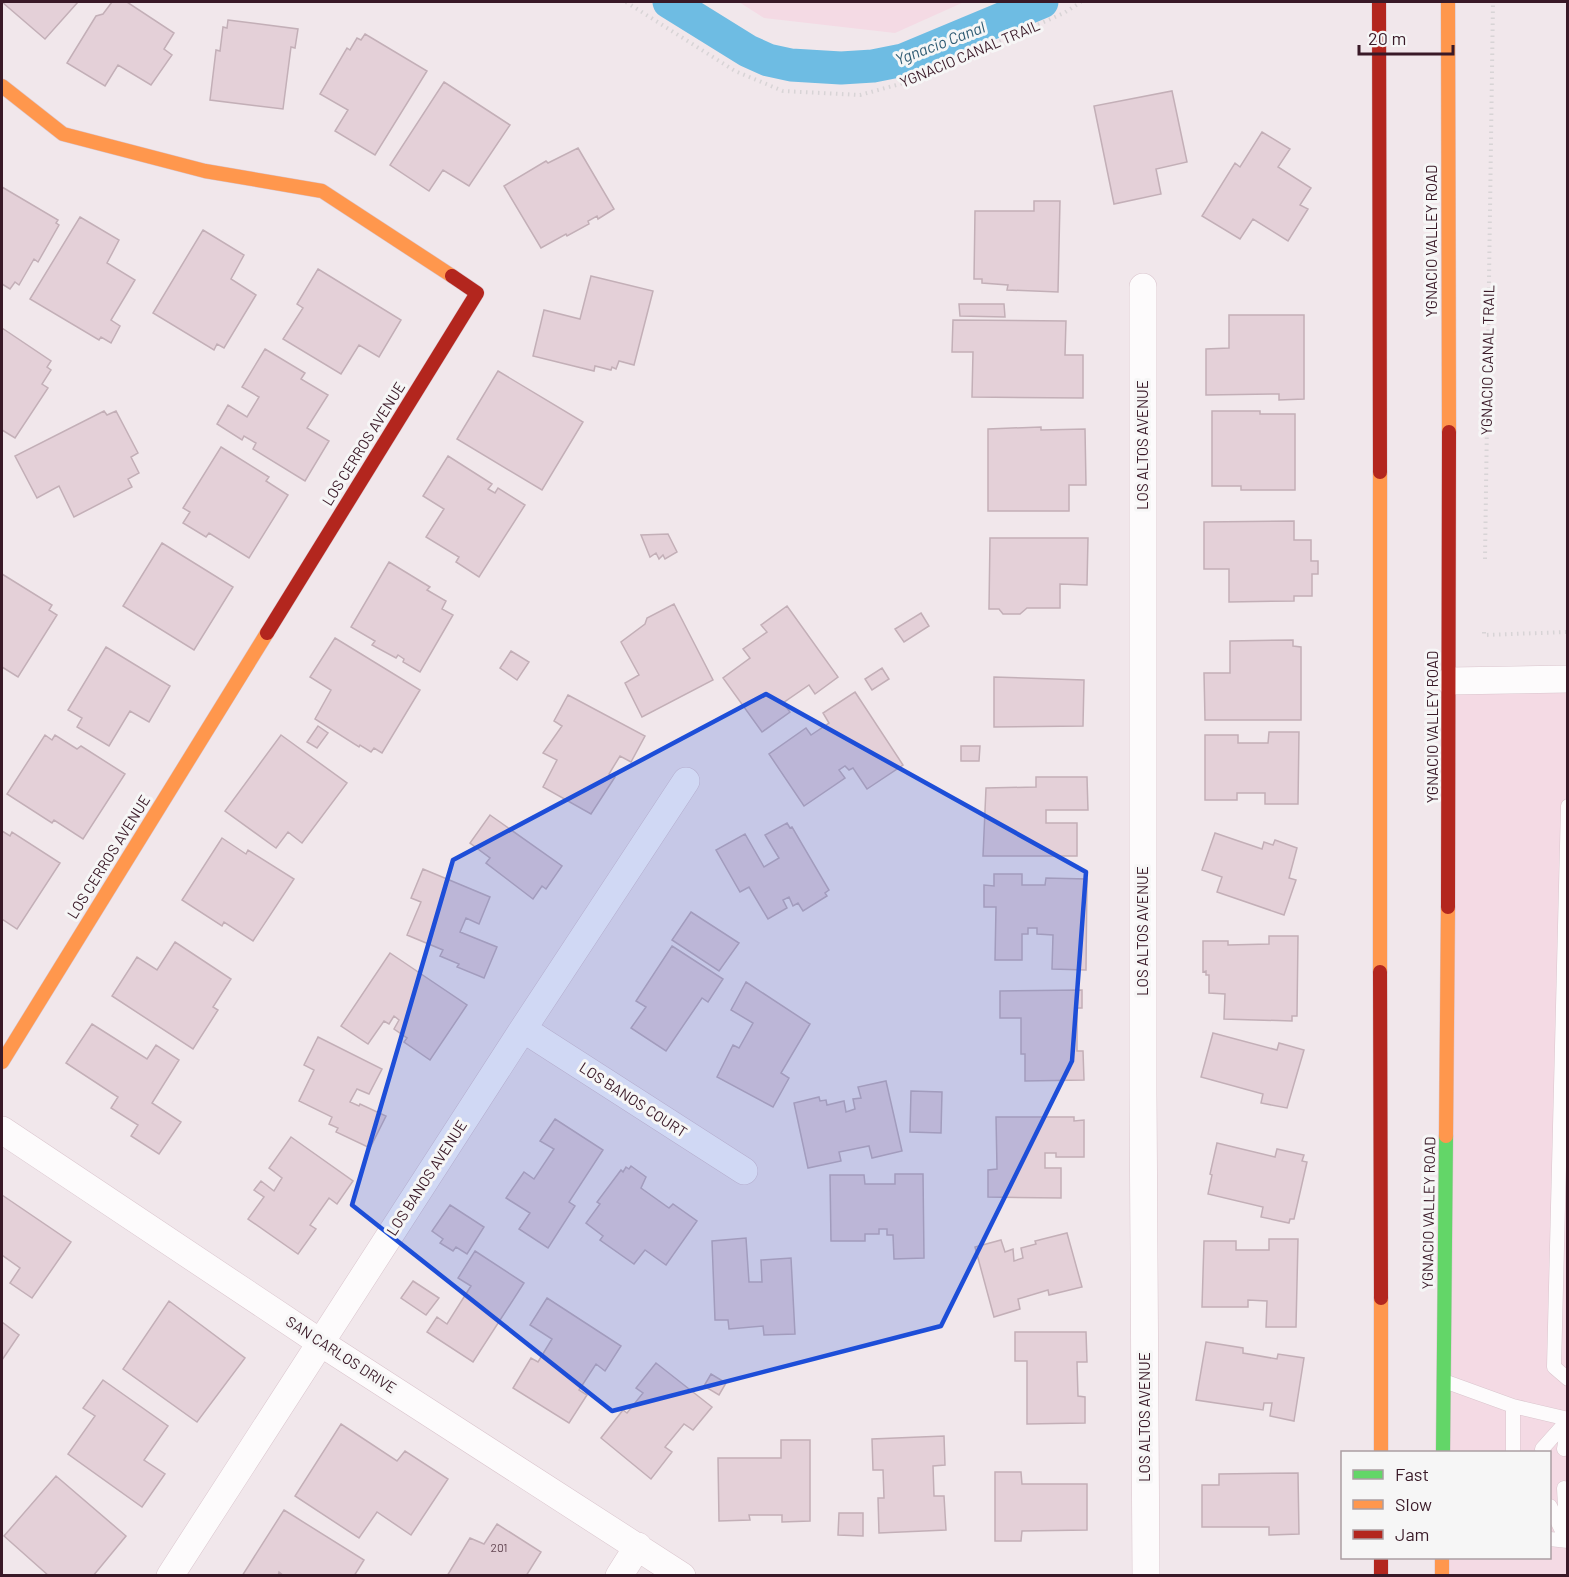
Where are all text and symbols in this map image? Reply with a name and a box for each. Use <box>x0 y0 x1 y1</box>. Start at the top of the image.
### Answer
street label: YGNACIO CANAL TRAIL <box>897 15 1042 91</box>
water label: Ygnacio Canal <box>892 17 988 68</box>
scale bar <box>1359 18 1454 56</box>
text: 20 m <box>1368 27 1406 49</box>
street label: YGNACIO VALLEY ROAD <box>1422 165 1440 317</box>
street label: YGNACIO CANAL TRAIL <box>1477 285 1497 435</box>
street label: LOS CERROS AVENUE <box>318 378 408 509</box>
street label: LOS ALTOS AVENUE <box>1133 380 1151 510</box>
street label: YGNACIO VALLEY ROAD <box>1423 651 1441 803</box>
street label: LOS CERROS AVENUE <box>63 791 153 922</box>
street label: LOS ALTOS AVENUE <box>1133 866 1151 996</box>
street label: LOS BANOS COURT <box>576 1058 691 1141</box>
street label: LOS BANOS AVENUE <box>382 1116 470 1239</box>
street label: YGNACIO VALLEY ROAD <box>1418 1136 1438 1289</box>
street label: SAN CARLOS DRIVE <box>283 1312 400 1397</box>
street label: LOS ALTOS AVENUE <box>1135 1352 1153 1482</box>
legend <box>1341 1451 1551 1559</box>
text: Fast <box>1395 1463 1429 1485</box>
text: Slow <box>1395 1493 1432 1515</box>
text: Jam <box>1395 1523 1429 1545</box>
house number: 201 <box>490 1540 508 1554</box>

